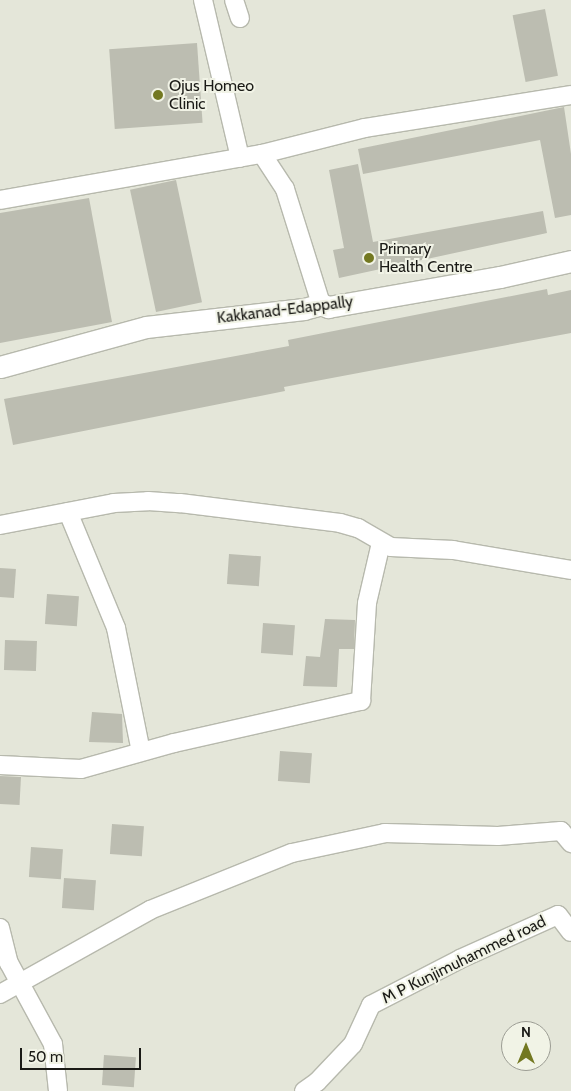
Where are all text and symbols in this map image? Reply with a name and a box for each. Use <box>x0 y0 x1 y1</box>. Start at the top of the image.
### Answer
place label: Ojus Homeo Clinic <box>169 76 254 114</box>
marker: Ojus Homeo Clinic <box>151 88 165 102</box>
place label: Primary Health Centre <box>379 239 472 277</box>
marker: Primary Health Centre <box>363 252 375 264</box>
street label: Kakkanad-Edappally <box>216 292 354 328</box>
street label: M P Kunjimuhammed road <box>379 912 549 1008</box>
north arrow <box>501 1021 551 1071</box>
text: N <box>521 1023 531 1041</box>
scale bar <box>22 1038 144 1070</box>
text: 50 m <box>28 1048 63 1066</box>

